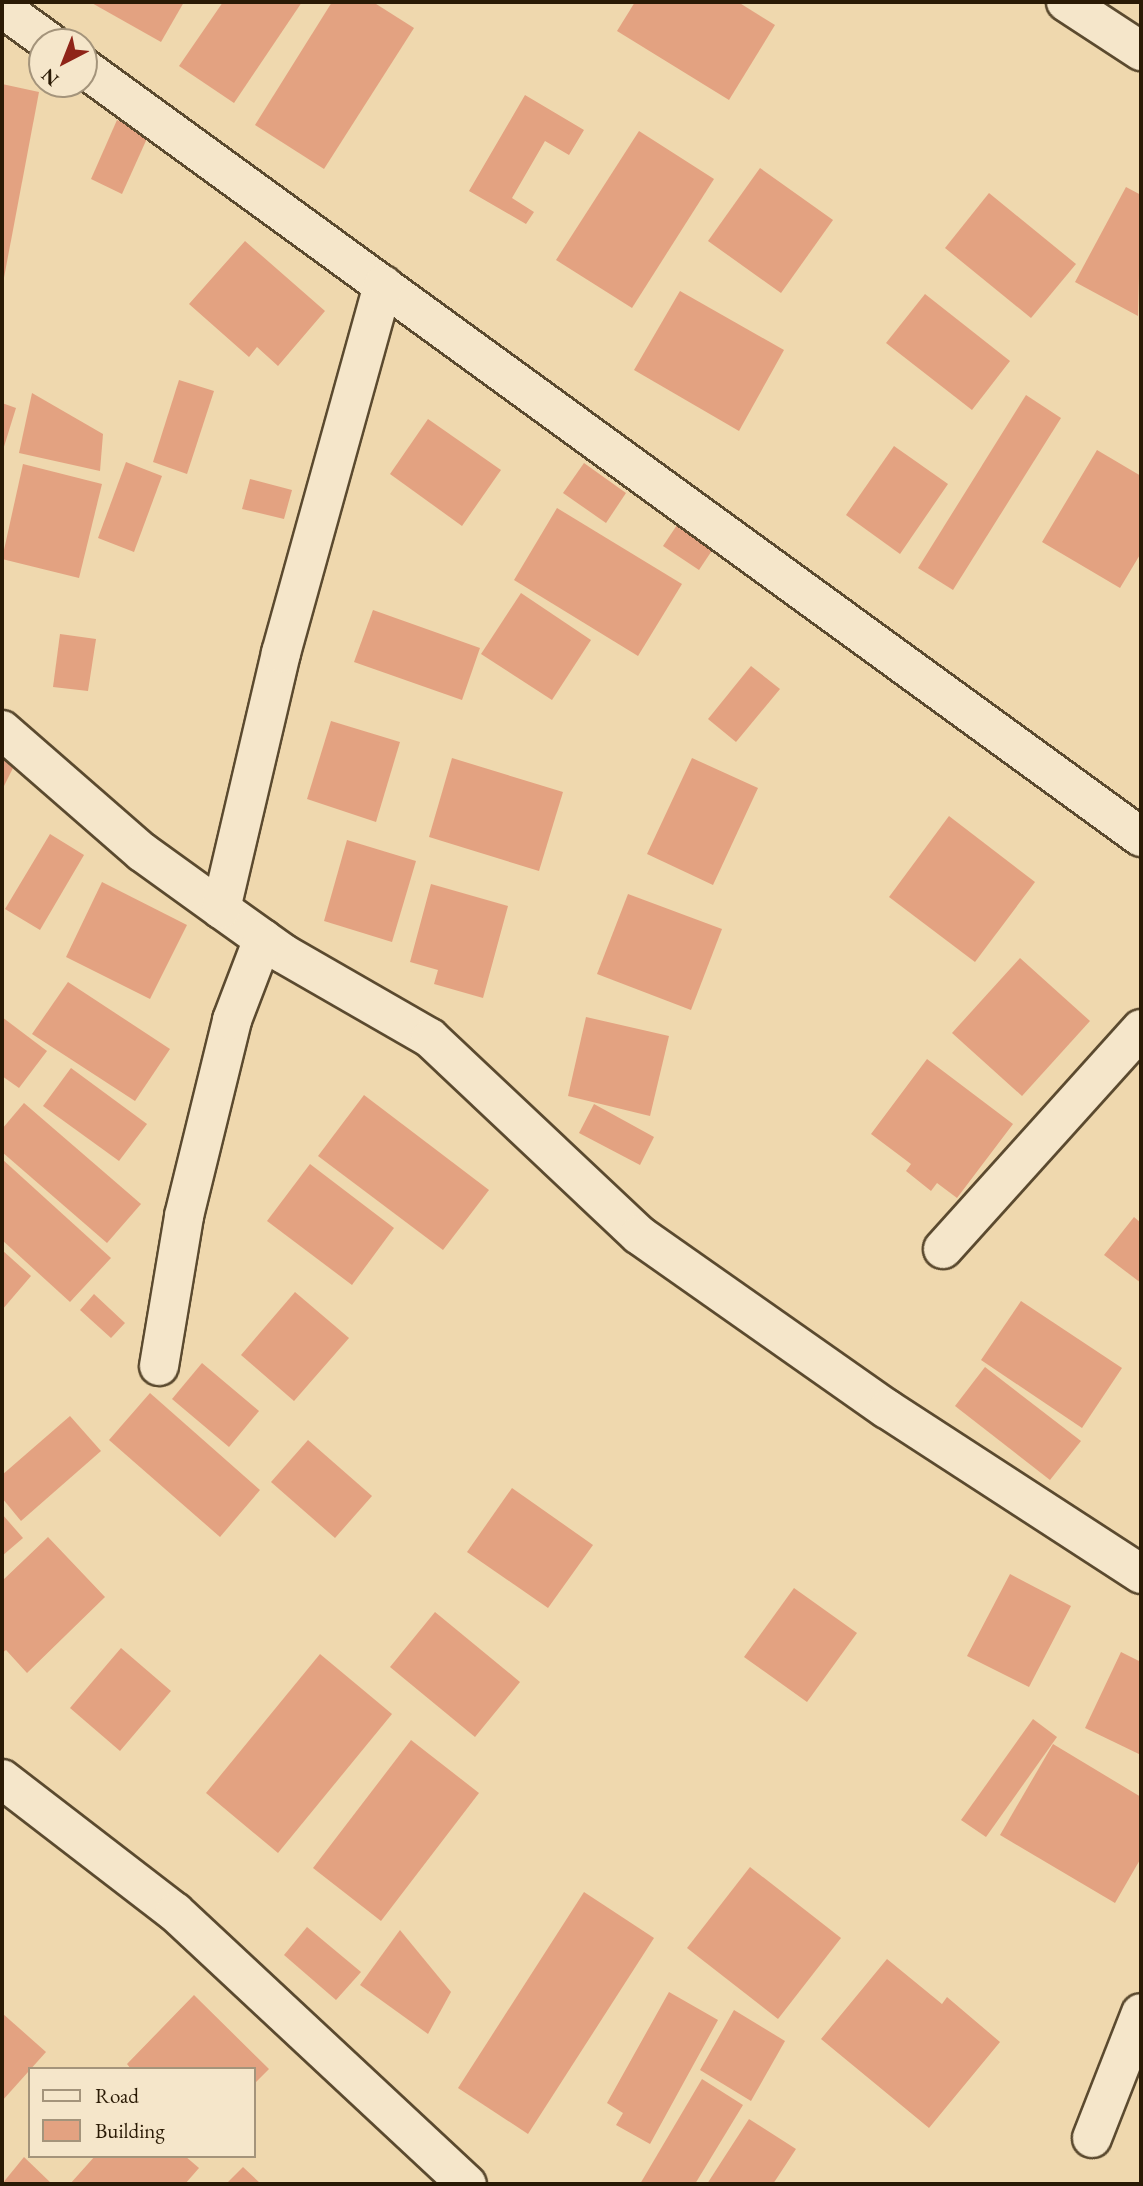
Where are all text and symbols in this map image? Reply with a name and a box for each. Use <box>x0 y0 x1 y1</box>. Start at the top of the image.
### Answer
north arrow <box>28 28 98 98</box>
text: N <box>36 63 64 92</box>
legend <box>28 2067 256 2158</box>
text: Road <box>95 2082 139 2109</box>
text: Building <box>95 2117 165 2144</box>

